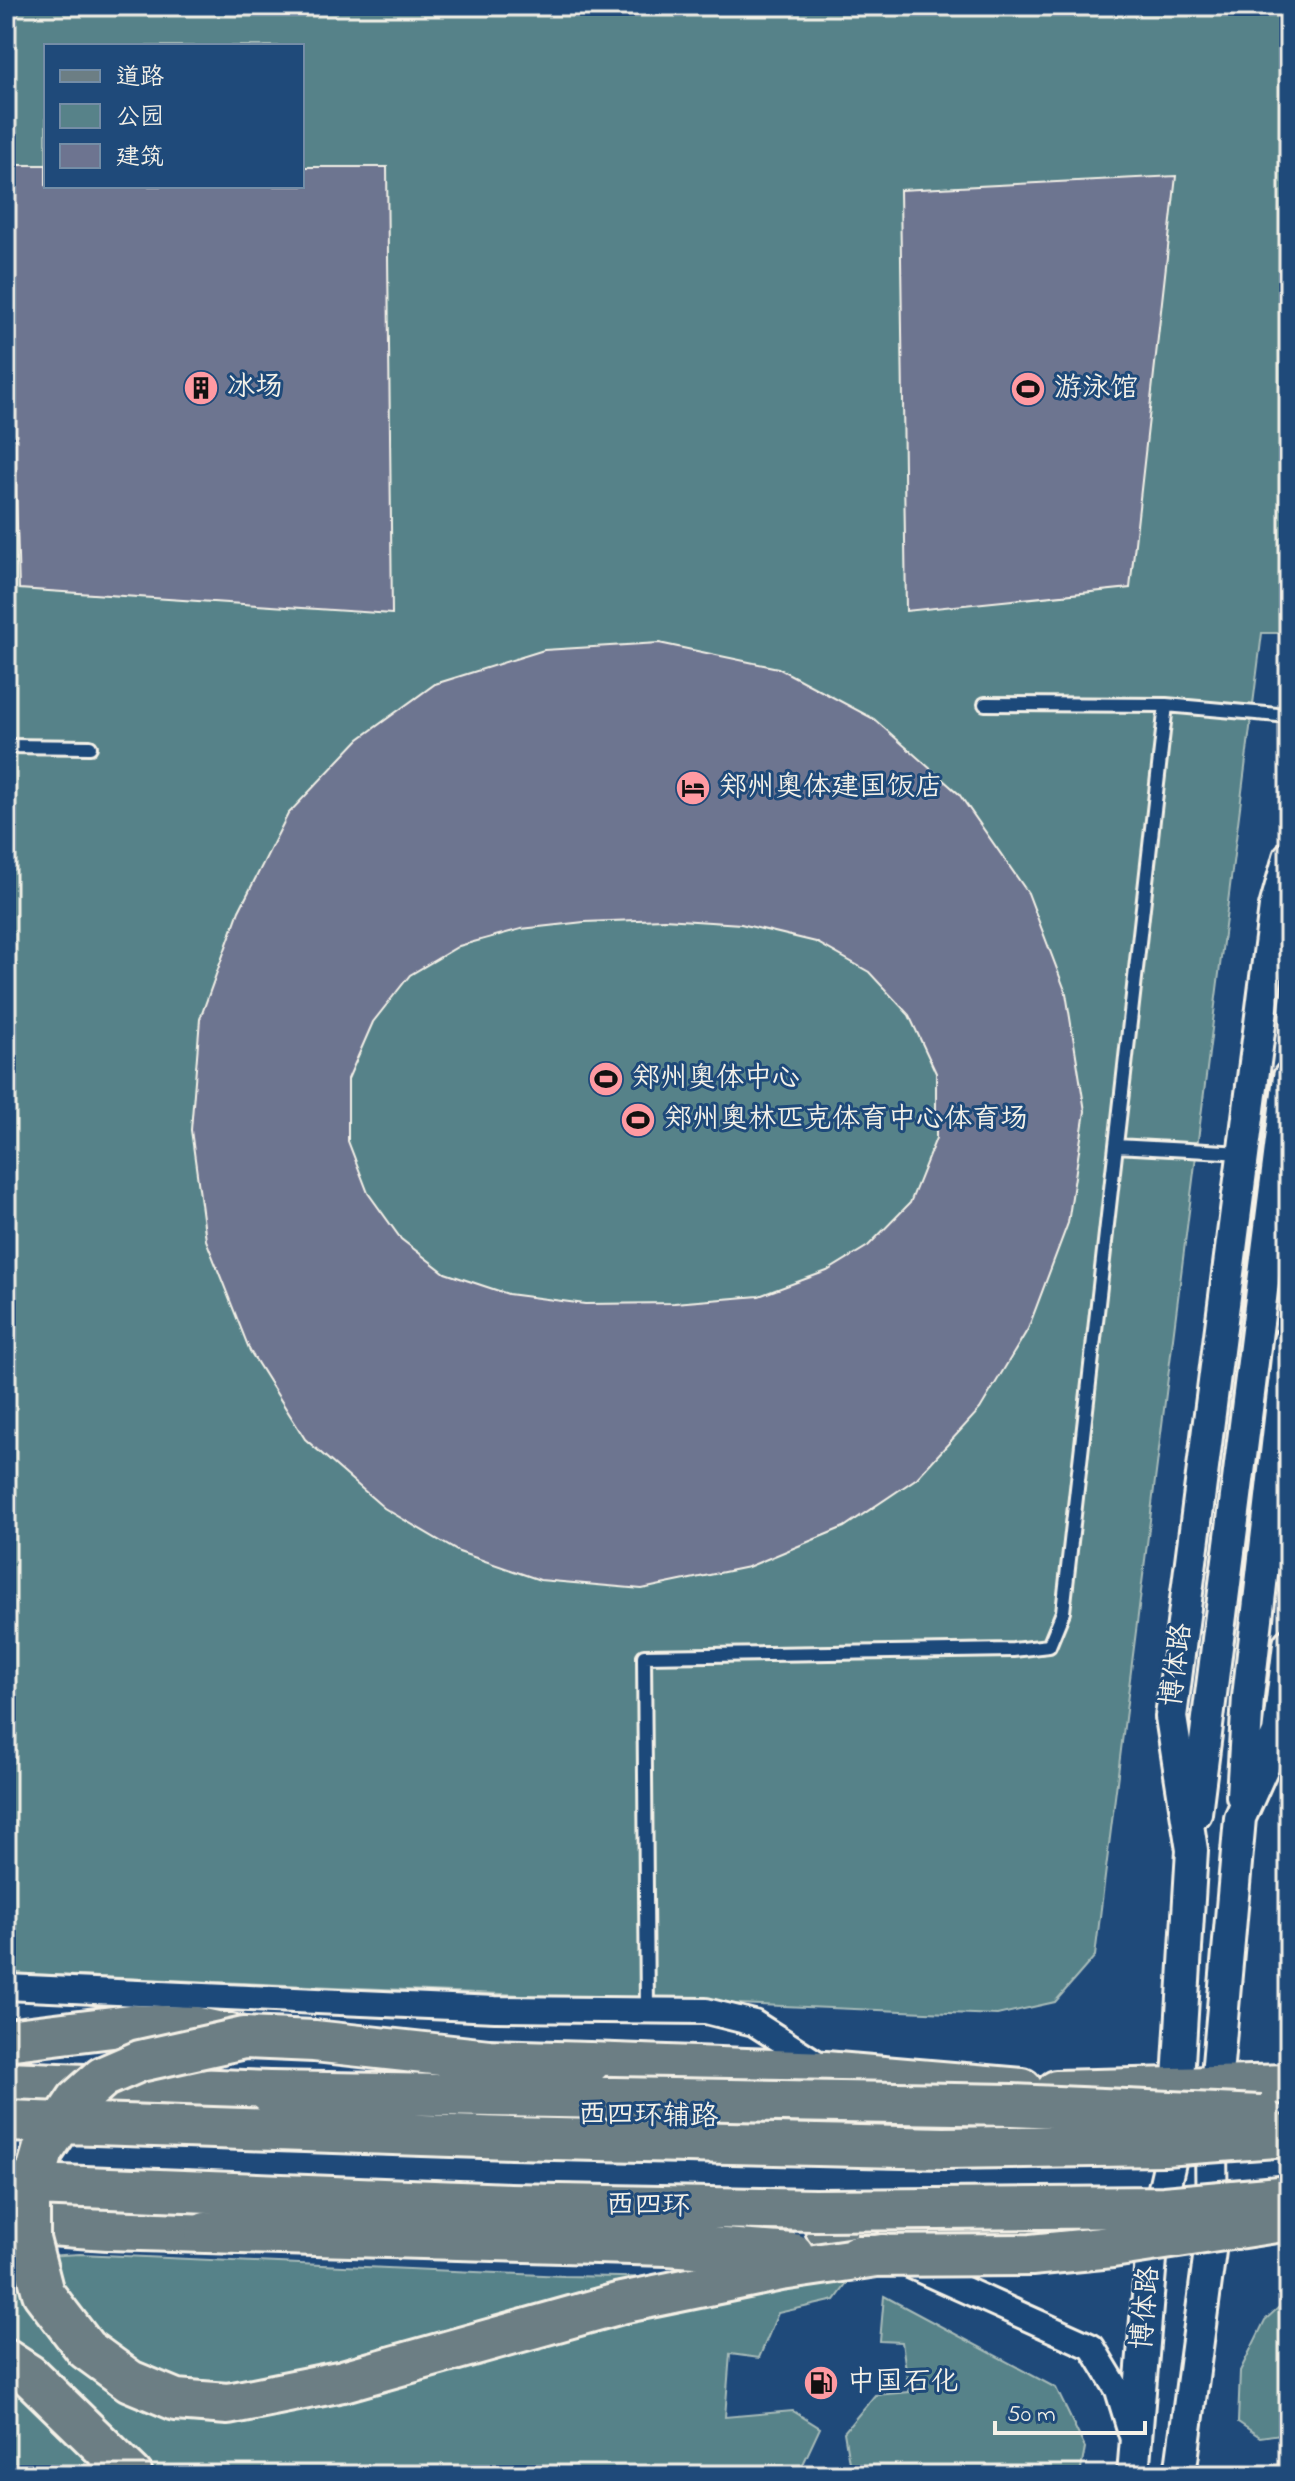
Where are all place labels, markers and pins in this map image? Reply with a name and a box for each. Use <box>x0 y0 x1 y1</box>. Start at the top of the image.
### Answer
place label: 冰场 <box>227 368 283 409</box>
building icon: 冰场 <box>182 369 220 407</box>
place label: 游泳馆 <box>1054 369 1138 410</box>
sports icon: 游泳馆 <box>1009 370 1047 408</box>
place label: 郑州奥体建国饭店 <box>719 768 943 809</box>
hotel icon: 郑州奥体建国饭店 <box>674 769 712 807</box>
place label: 郑州奥体中心 <box>632 1059 800 1100</box>
sports icon: 郑州奥体中心 <box>587 1060 625 1098</box>
place label: 郑州奥林匹克体育中心体育场 <box>664 1100 1028 1141</box>
sports icon: 郑州奥林匹克体育中心体育场 <box>619 1101 657 1139</box>
place label: 中国石化 <box>847 2363 959 2404</box>
fuel station icon: 中国石化 <box>802 2364 840 2402</box>

